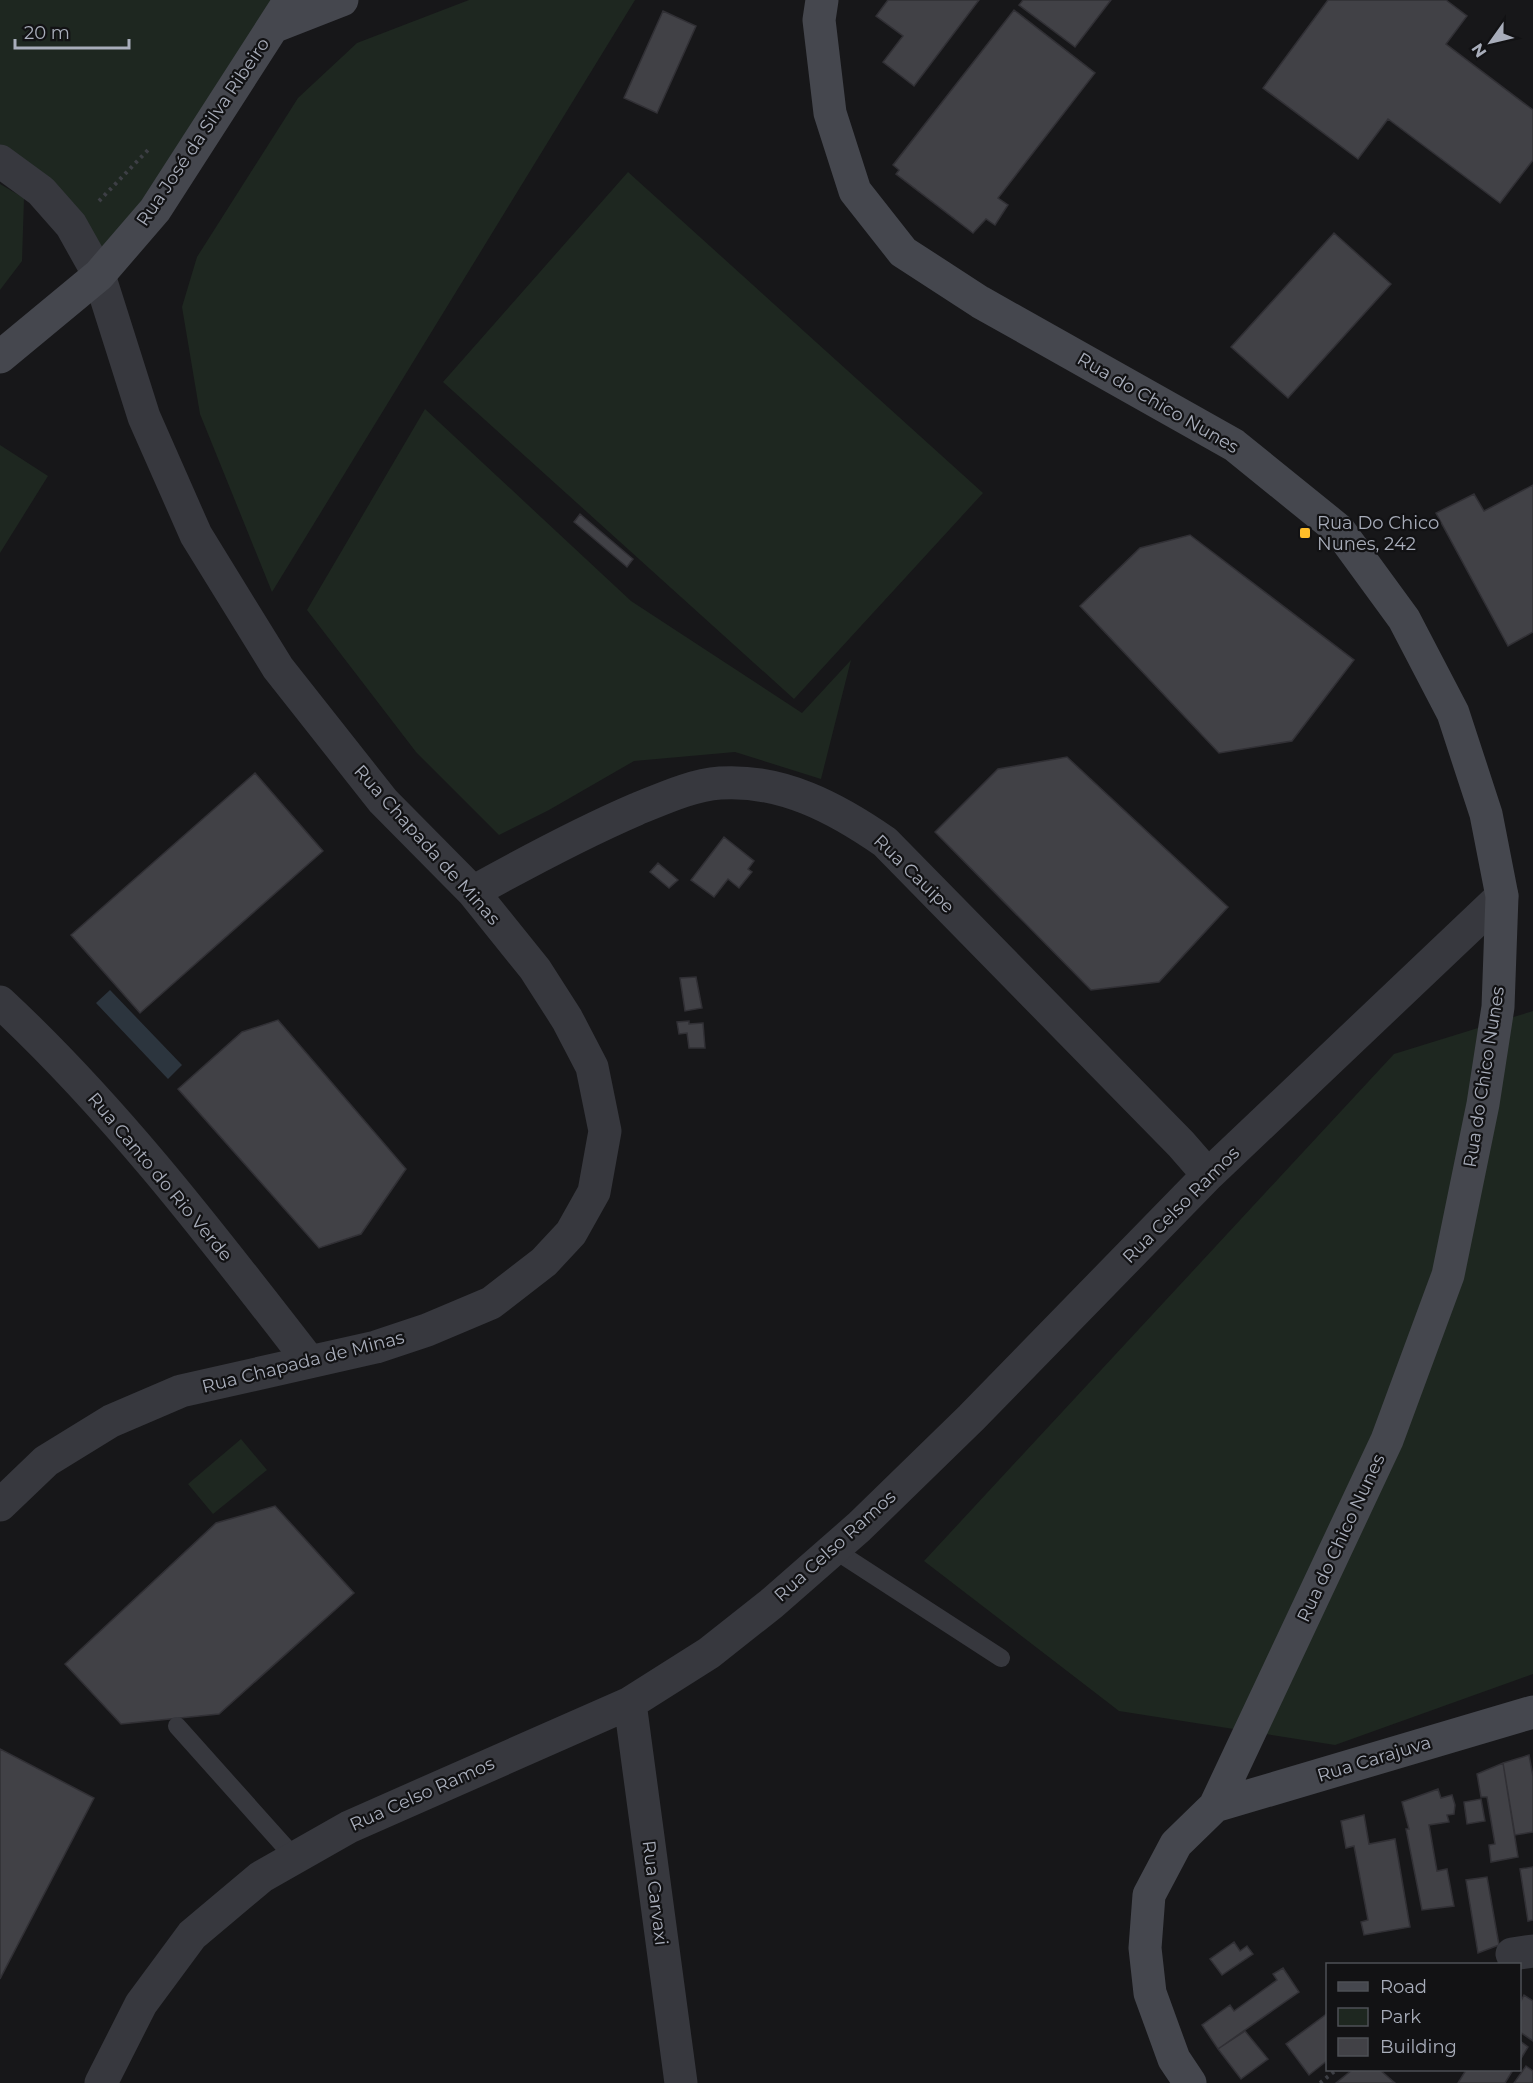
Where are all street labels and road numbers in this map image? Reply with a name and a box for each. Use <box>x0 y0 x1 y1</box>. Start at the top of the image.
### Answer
street label: Rua José da Silva Ribeiro <box>132 34 274 230</box>
street label: Rua do Chico Nunes <box>1073 348 1243 458</box>
street label: Rua Chapada de Minas <box>349 760 505 930</box>
street label: Rua Cauipe <box>869 830 959 918</box>
street label: Rua do Chico Nunes <box>1459 985 1509 1169</box>
street label: Rua Canto do Rio Verde <box>83 1088 237 1266</box>
street label: Rua Celso Ramos <box>1118 1142 1244 1268</box>
street label: Rua Chapada de Minas <box>200 1326 407 1398</box>
street label: Rua do Chico Nunes <box>1292 1450 1390 1626</box>
street label: Rua Celso Ramos <box>770 1485 900 1606</box>
street label: Rua Carajuva <box>1314 1731 1434 1787</box>
street label: Rua Celso Ramos <box>346 1752 498 1836</box>
street label: Rua Carvaxi <box>638 1839 672 1947</box>

